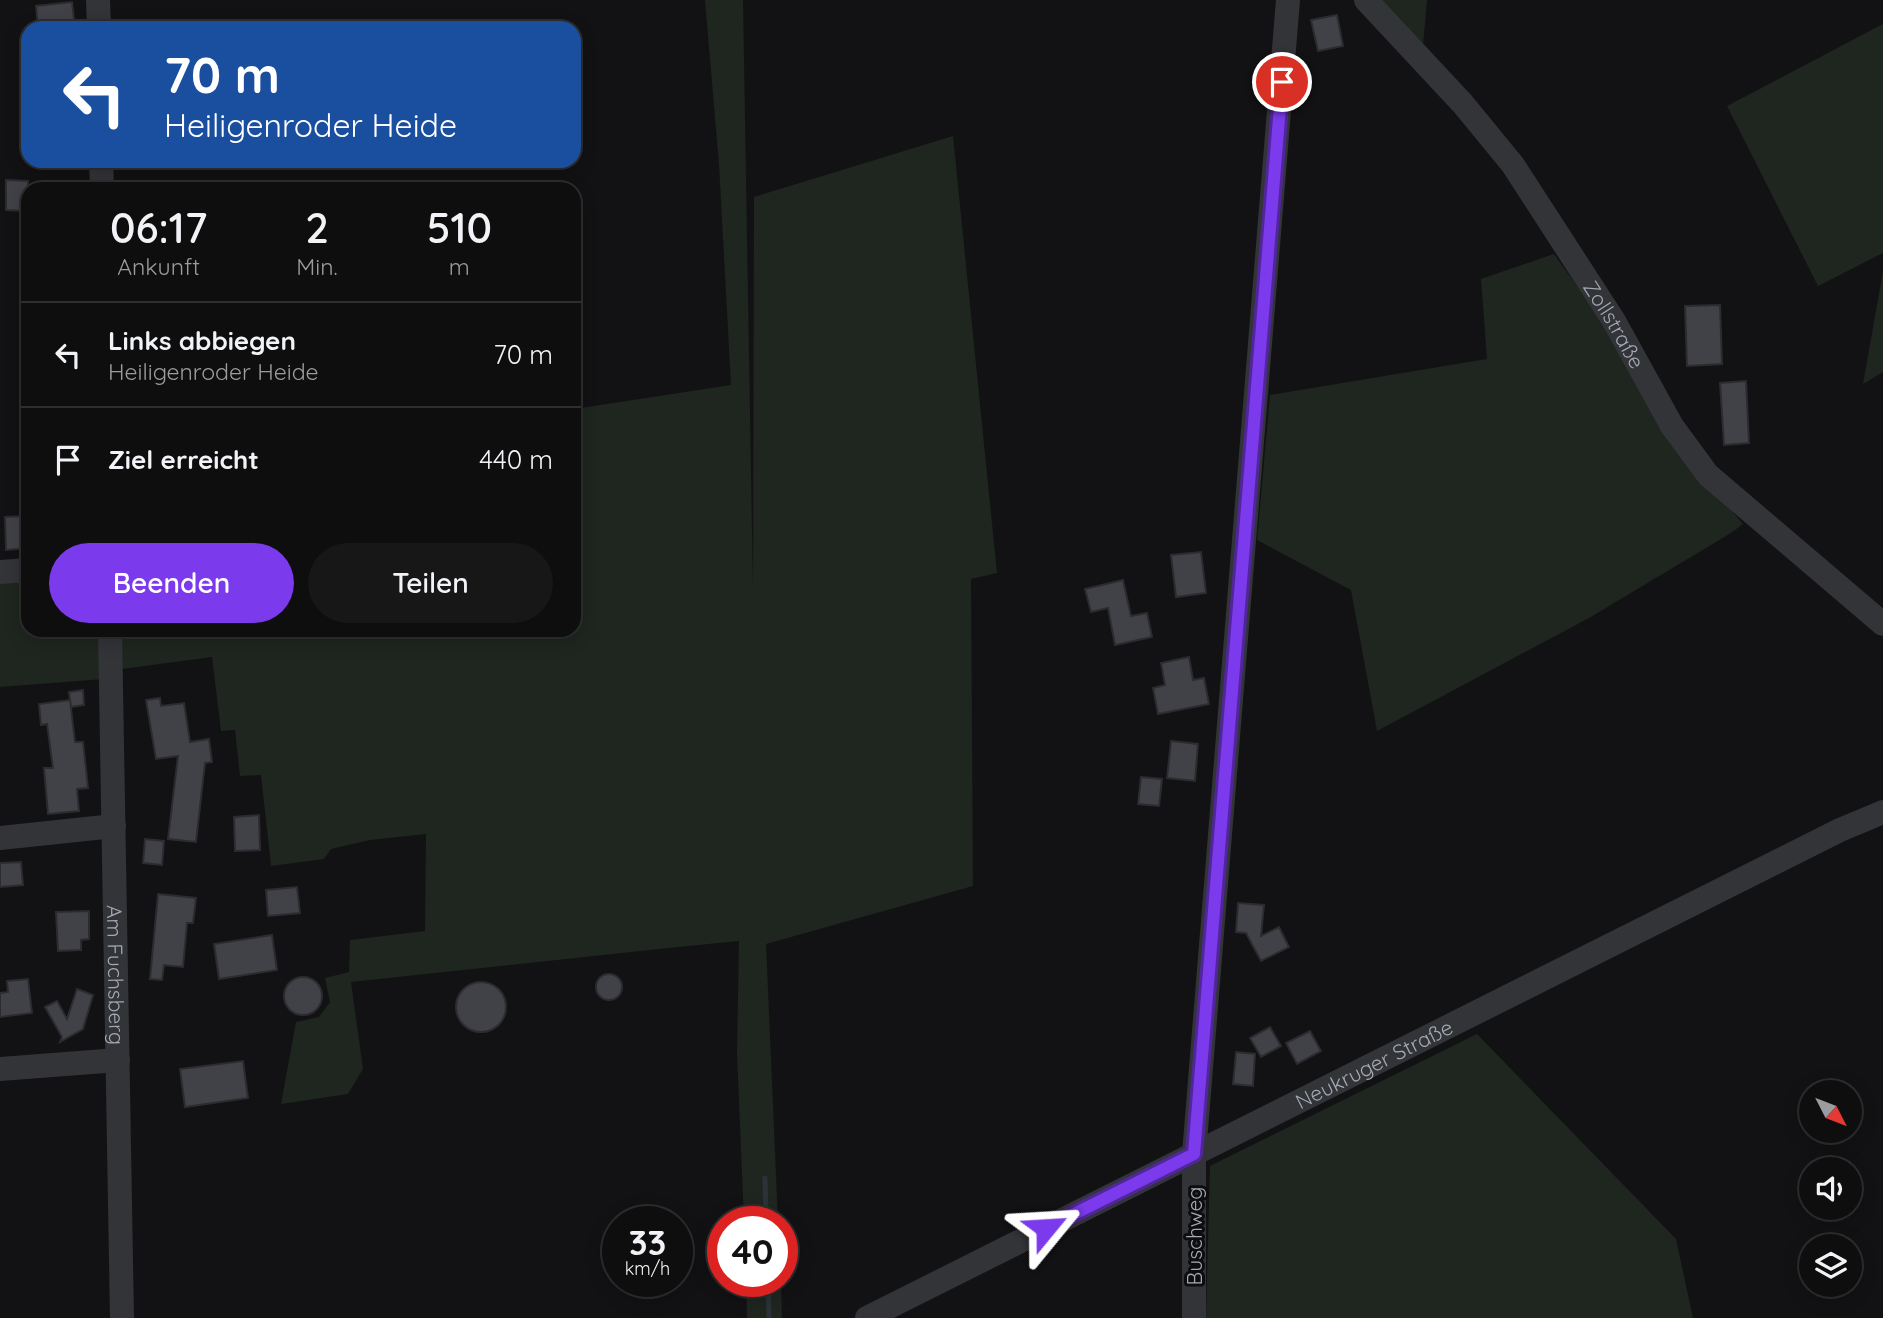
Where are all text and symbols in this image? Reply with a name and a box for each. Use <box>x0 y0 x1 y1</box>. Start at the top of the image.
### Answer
text: 70 m <box>164 44 280 105</box>
icon: left <box>49 49 140 140</box>
pin <box>1252 52 1312 112</box>
icon: arrive <box>1263 63 1301 101</box>
text: Heiligenroder Heide <box>164 105 457 145</box>
text: 06:17 <box>110 201 207 254</box>
text: 2 <box>305 201 329 254</box>
text: 510 <box>427 201 492 254</box>
text: Ankunft <box>117 252 200 281</box>
text: Min. <box>296 252 338 281</box>
text: m <box>449 252 470 281</box>
street label: Zollstraße <box>1578 275 1651 373</box>
text: Links abbiegen <box>108 324 296 357</box>
icon: left <box>49 336 87 374</box>
text: 70 m <box>493 338 553 371</box>
text: Heiligenroder Heide <box>108 357 319 386</box>
icon: arrive <box>49 441 87 479</box>
text: Ziel erreicht <box>108 443 259 476</box>
text: 440 m <box>479 443 553 476</box>
button: Beenden <box>49 543 294 623</box>
button: Teilen <box>308 543 553 623</box>
street label: Am Fuchsberg <box>102 905 130 1045</box>
street label: Neukruger Straße <box>1291 1013 1457 1114</box>
north arrow <box>1799 1080 1862 1143</box>
map controls <box>1799 1080 1862 1297</box>
button: sound <box>1799 1157 1862 1220</box>
street label: Buschweg <box>1181 1187 1207 1285</box>
position arrow <box>1009 1191 1083 1265</box>
speed limit sign: 40 <box>707 1206 798 1297</box>
text: 33 <box>629 1220 666 1264</box>
button: layers <box>1799 1234 1862 1297</box>
text: km/h <box>625 1257 670 1280</box>

